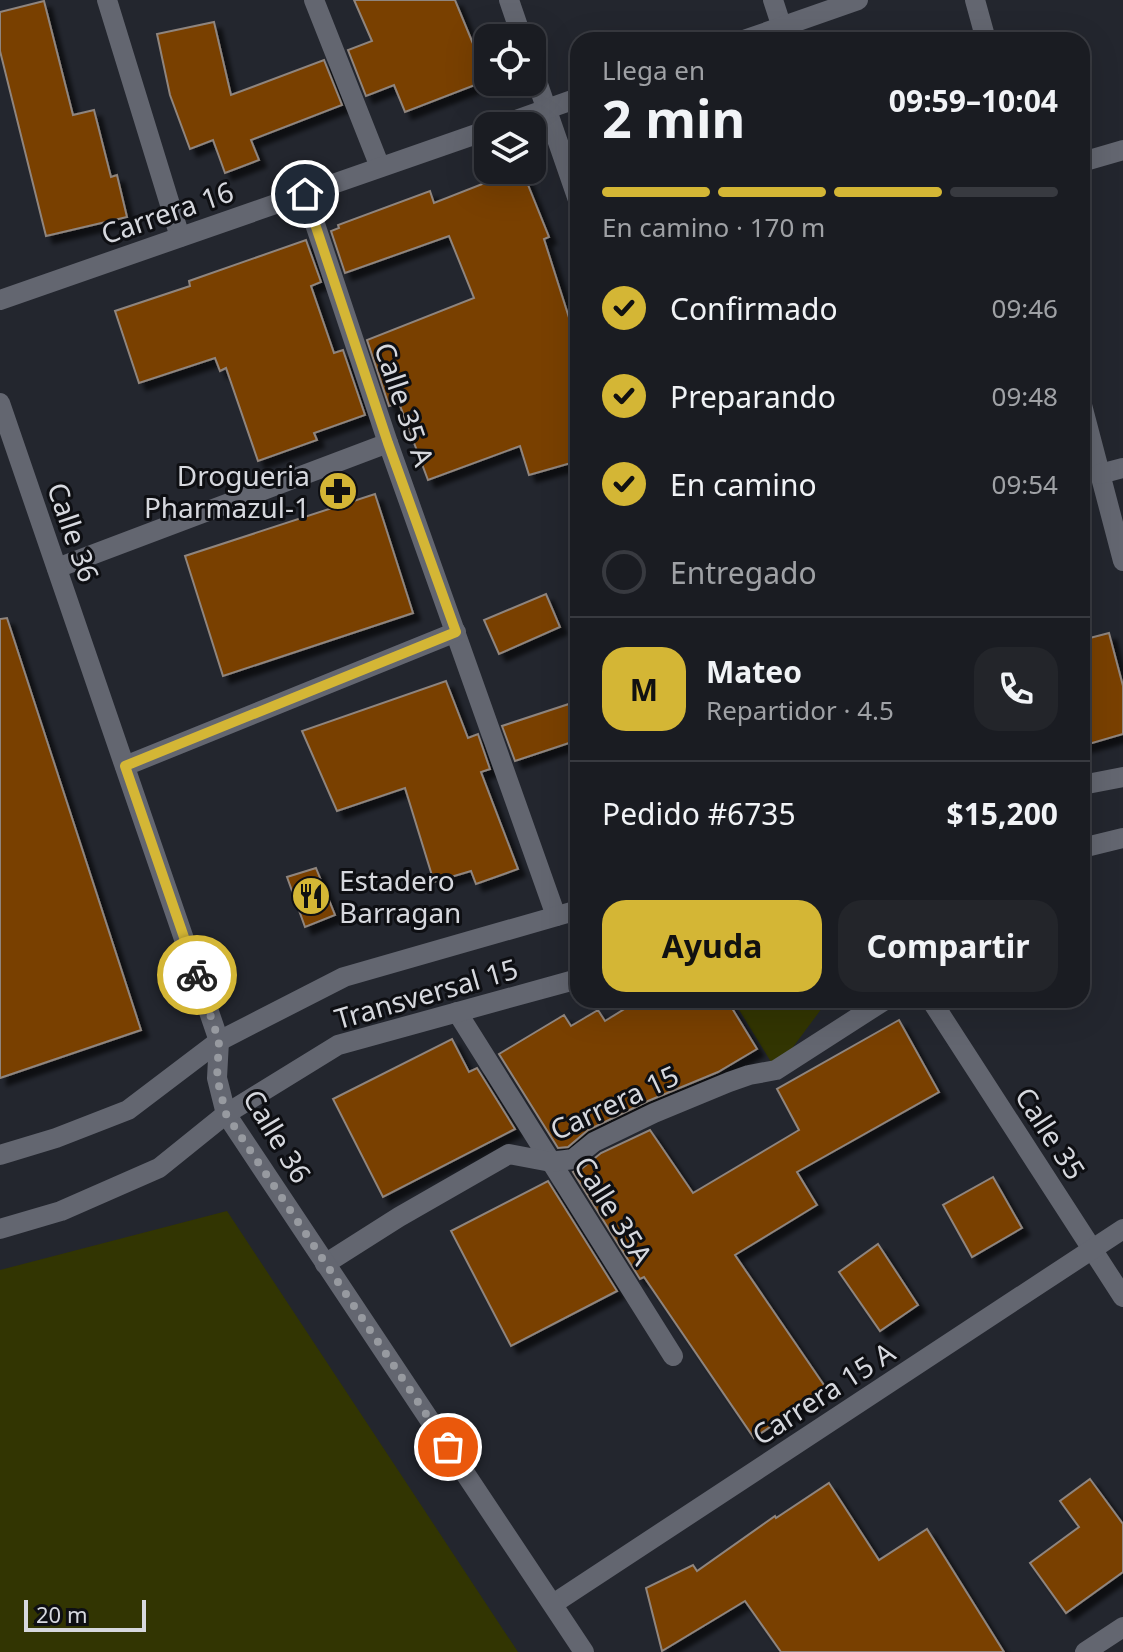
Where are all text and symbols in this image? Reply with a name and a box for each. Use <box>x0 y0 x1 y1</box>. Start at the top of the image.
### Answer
map controls <box>474 24 546 184</box>
button: locate <box>474 24 546 96</box>
text: Llega en <box>602 52 705 88</box>
text: 09:59–10:04 <box>889 80 1058 121</box>
text: 2 min <box>602 82 745 153</box>
button: layers <box>474 112 546 184</box>
pin <box>271 160 339 228</box>
street label: Carrera 16 <box>96 172 238 252</box>
icon: home <box>283 172 327 216</box>
text: En camino · 170 m <box>602 209 825 245</box>
icon: check <box>602 286 646 330</box>
text: Confirmado <box>670 288 838 329</box>
text: 09:46 <box>992 290 1058 326</box>
street label: Calle 35 A <box>366 337 444 471</box>
icon: check <box>602 374 646 418</box>
text: Preparando <box>670 376 836 417</box>
text: 09:48 <box>992 378 1058 414</box>
place label: Drogueria Pharmazul-1 <box>144 456 310 526</box>
icon: check <box>602 462 646 506</box>
text: En camino <box>670 464 817 505</box>
text: 09:54 <box>992 466 1058 502</box>
pharmacy icon: Drogueria Pharmazul-1 <box>317 470 359 512</box>
street label: Calle 36 <box>39 477 109 587</box>
text: Entregado <box>670 552 817 593</box>
button: phone <box>974 647 1058 731</box>
text: Mateo <box>706 651 802 692</box>
text: M <box>630 669 658 710</box>
text: Repartidor · 4.5 <box>706 692 894 728</box>
text: Pedido #6735 <box>602 793 796 834</box>
text: $15,200 <box>946 793 1058 834</box>
place label: Estadero Barragan <box>339 861 461 931</box>
restaurant icon: Estadero Barragan <box>290 875 332 917</box>
button: Ayuda <box>602 900 822 992</box>
button: Compartir <box>838 900 1058 992</box>
courier <box>157 935 237 1015</box>
street label: Transversal 15 <box>330 949 522 1037</box>
icon: bike <box>175 953 219 997</box>
street label: Carrera 15 <box>544 1056 684 1148</box>
street label: Calle 35 <box>1007 1079 1095 1187</box>
street label: Calle 36 <box>235 1082 321 1190</box>
street label: Calle 35A <box>566 1149 662 1271</box>
street label: Carrera 15 A <box>744 1333 902 1453</box>
pin <box>414 1413 482 1481</box>
icon: bag <box>426 1425 470 1469</box>
scale bar <box>24 1596 146 1632</box>
text: 20 m <box>36 1599 87 1629</box>

